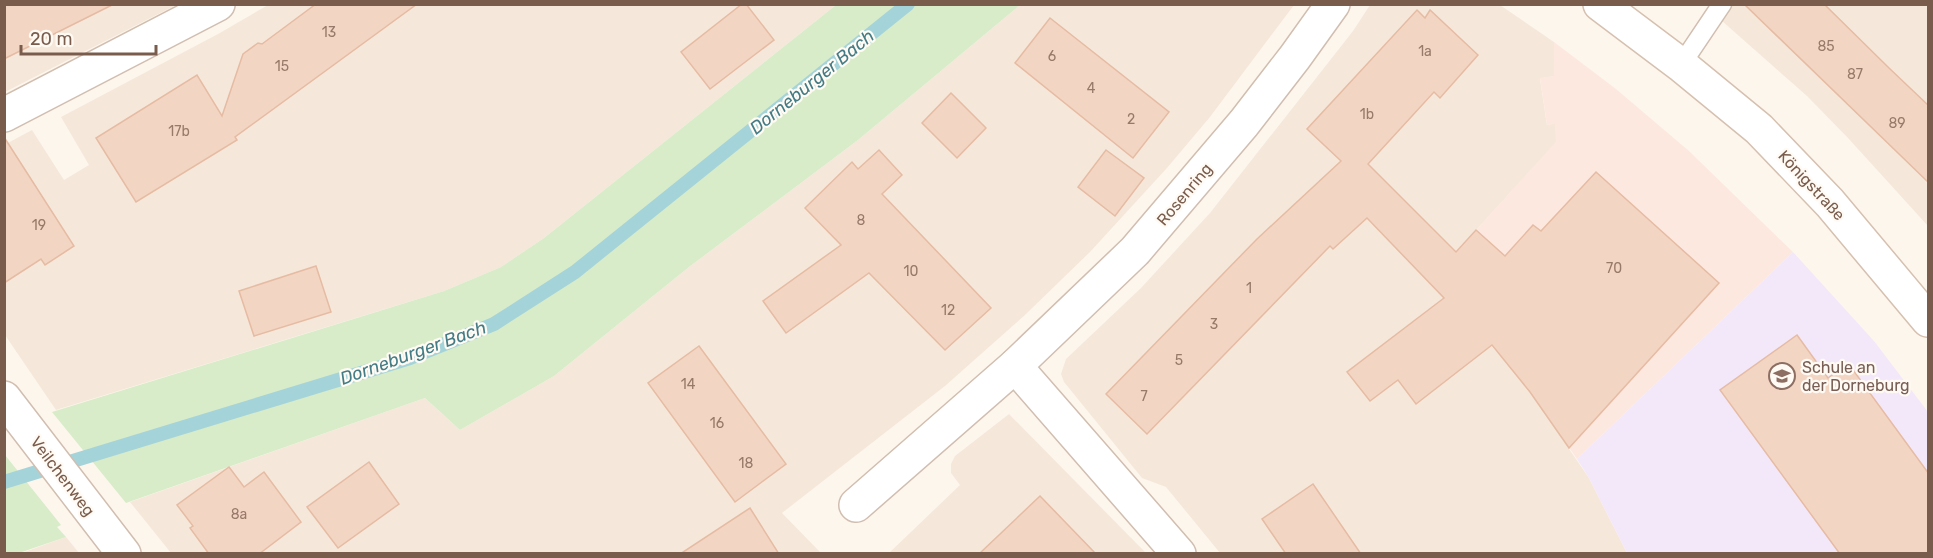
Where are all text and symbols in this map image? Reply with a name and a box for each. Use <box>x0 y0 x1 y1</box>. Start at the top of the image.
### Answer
scale bar <box>21 18 156 56</box>
house number: 13 <box>322 24 336 41</box>
water label: Dorneburger Bach <box>745 25 879 139</box>
text: 20 m <box>30 28 72 50</box>
house number: 85 <box>1817 38 1835 55</box>
house number: 1a <box>1418 43 1432 60</box>
house number: 6 <box>1048 48 1056 65</box>
house number: 15 <box>275 58 289 75</box>
house number: 87 <box>1847 66 1863 83</box>
house number: 4 <box>1087 80 1096 97</box>
house number: 1b <box>1360 106 1374 123</box>
house number: 2 <box>1127 111 1135 128</box>
house number: 89 <box>1888 115 1906 132</box>
house number: 17b <box>168 123 190 140</box>
street label: Königstraße <box>1774 146 1849 224</box>
street label: Rosenring <box>1153 159 1216 229</box>
house number: 8 <box>857 212 866 229</box>
house number: 19 <box>32 217 46 234</box>
house number: 70 <box>1606 260 1622 277</box>
house number: 10 <box>904 263 919 280</box>
house number: 1 <box>1246 280 1252 297</box>
house number: 12 <box>941 302 955 319</box>
water label: Dorneburger Bach <box>337 316 489 390</box>
house number: 3 <box>1210 316 1218 333</box>
house number: 5 <box>1175 352 1183 369</box>
place label: Schule an der Dorneburg <box>1802 358 1910 395</box>
school or university icon: Schule an der Dorneburg <box>1767 361 1797 391</box>
house number: 14 <box>681 376 696 393</box>
house number: 7 <box>1140 388 1148 405</box>
house number: 16 <box>710 415 724 432</box>
street label: Veilchenweg <box>27 433 99 520</box>
house number: 18 <box>739 455 754 472</box>
house number: 8a <box>231 506 247 523</box>

